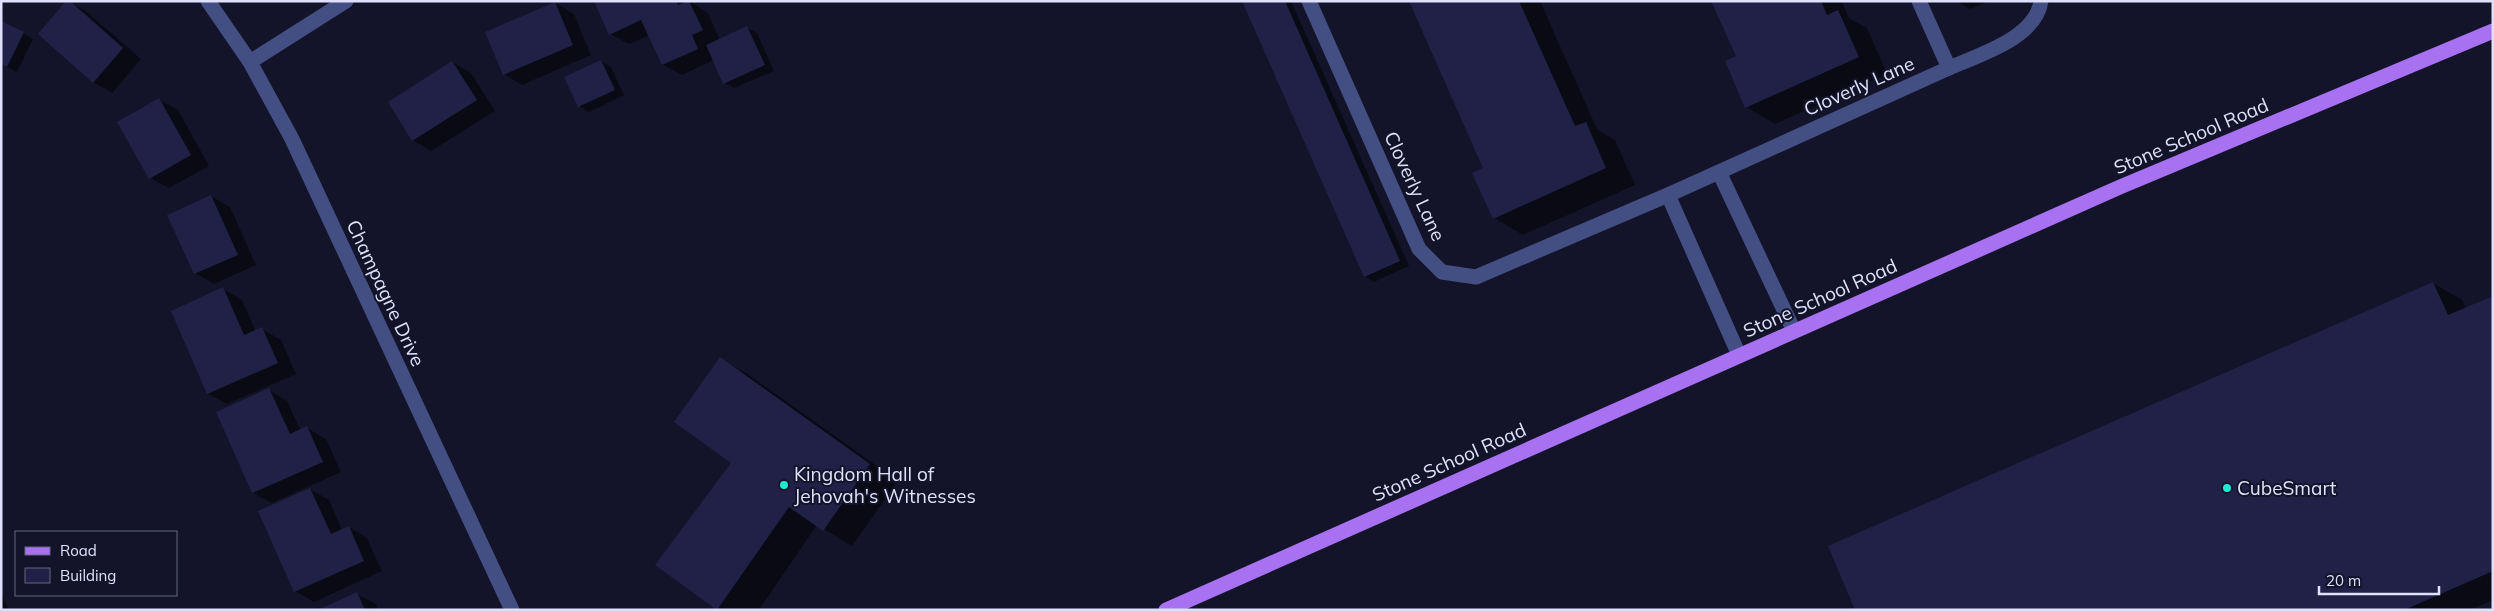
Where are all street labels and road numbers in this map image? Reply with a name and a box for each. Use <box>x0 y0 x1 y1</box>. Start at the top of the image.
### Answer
street label: Cloverly Lane <box>1800 51 1918 121</box>
street label: Stone School Road <box>2110 93 2272 179</box>
street label: Cloverly Lane <box>1379 127 1451 245</box>
street label: Champagne Drive <box>342 216 430 370</box>
street label: Stone School Road <box>1739 253 1901 343</box>
street label: Stone School Road <box>1368 417 1530 507</box>

